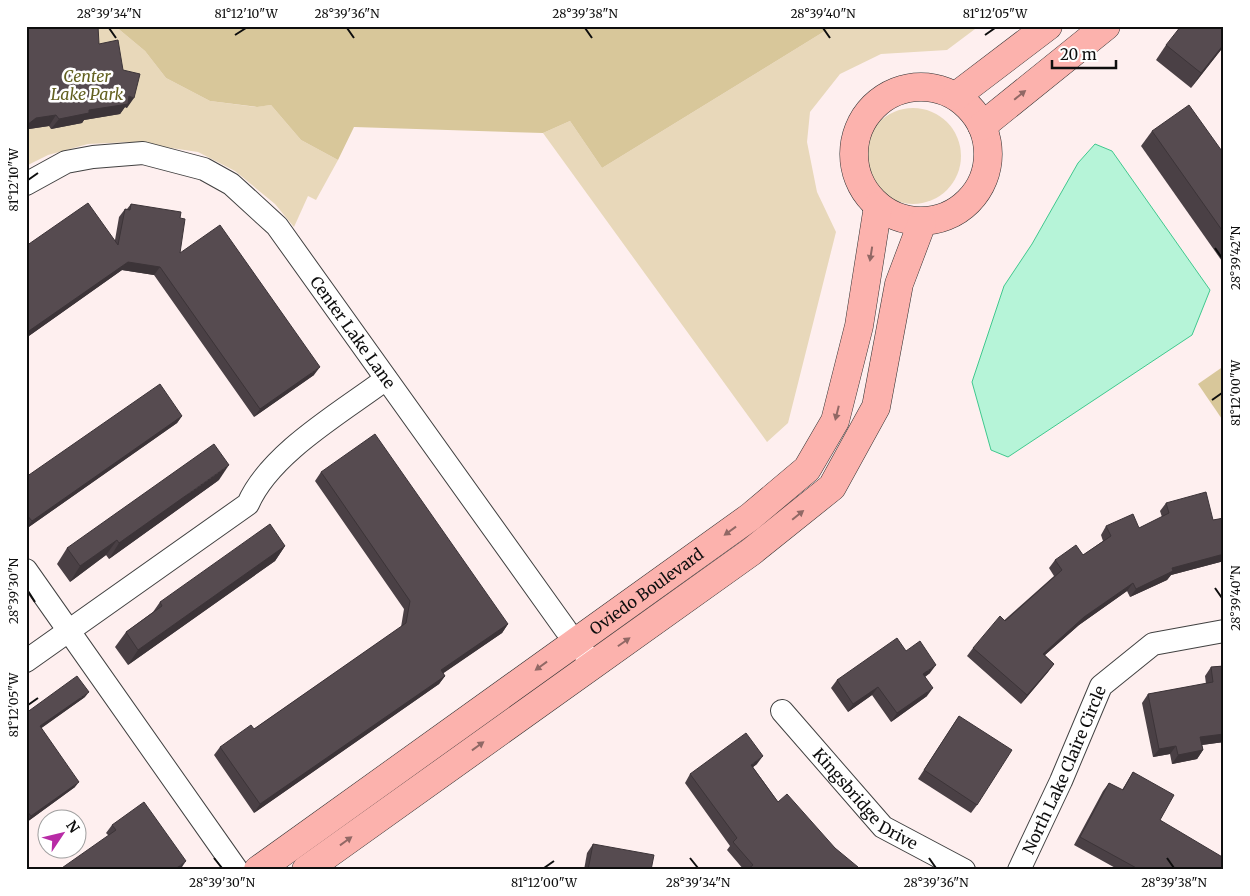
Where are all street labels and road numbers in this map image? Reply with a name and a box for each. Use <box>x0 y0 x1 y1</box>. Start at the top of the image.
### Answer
street label: Center Lake Lane <box>306 272 400 392</box>
street label: Oviedo Boulevard <box>586 544 708 639</box>
street label: North Lake Claire Circle <box>1018 683 1110 857</box>
street label: Kingsbridge Drive <box>809 744 921 854</box>

